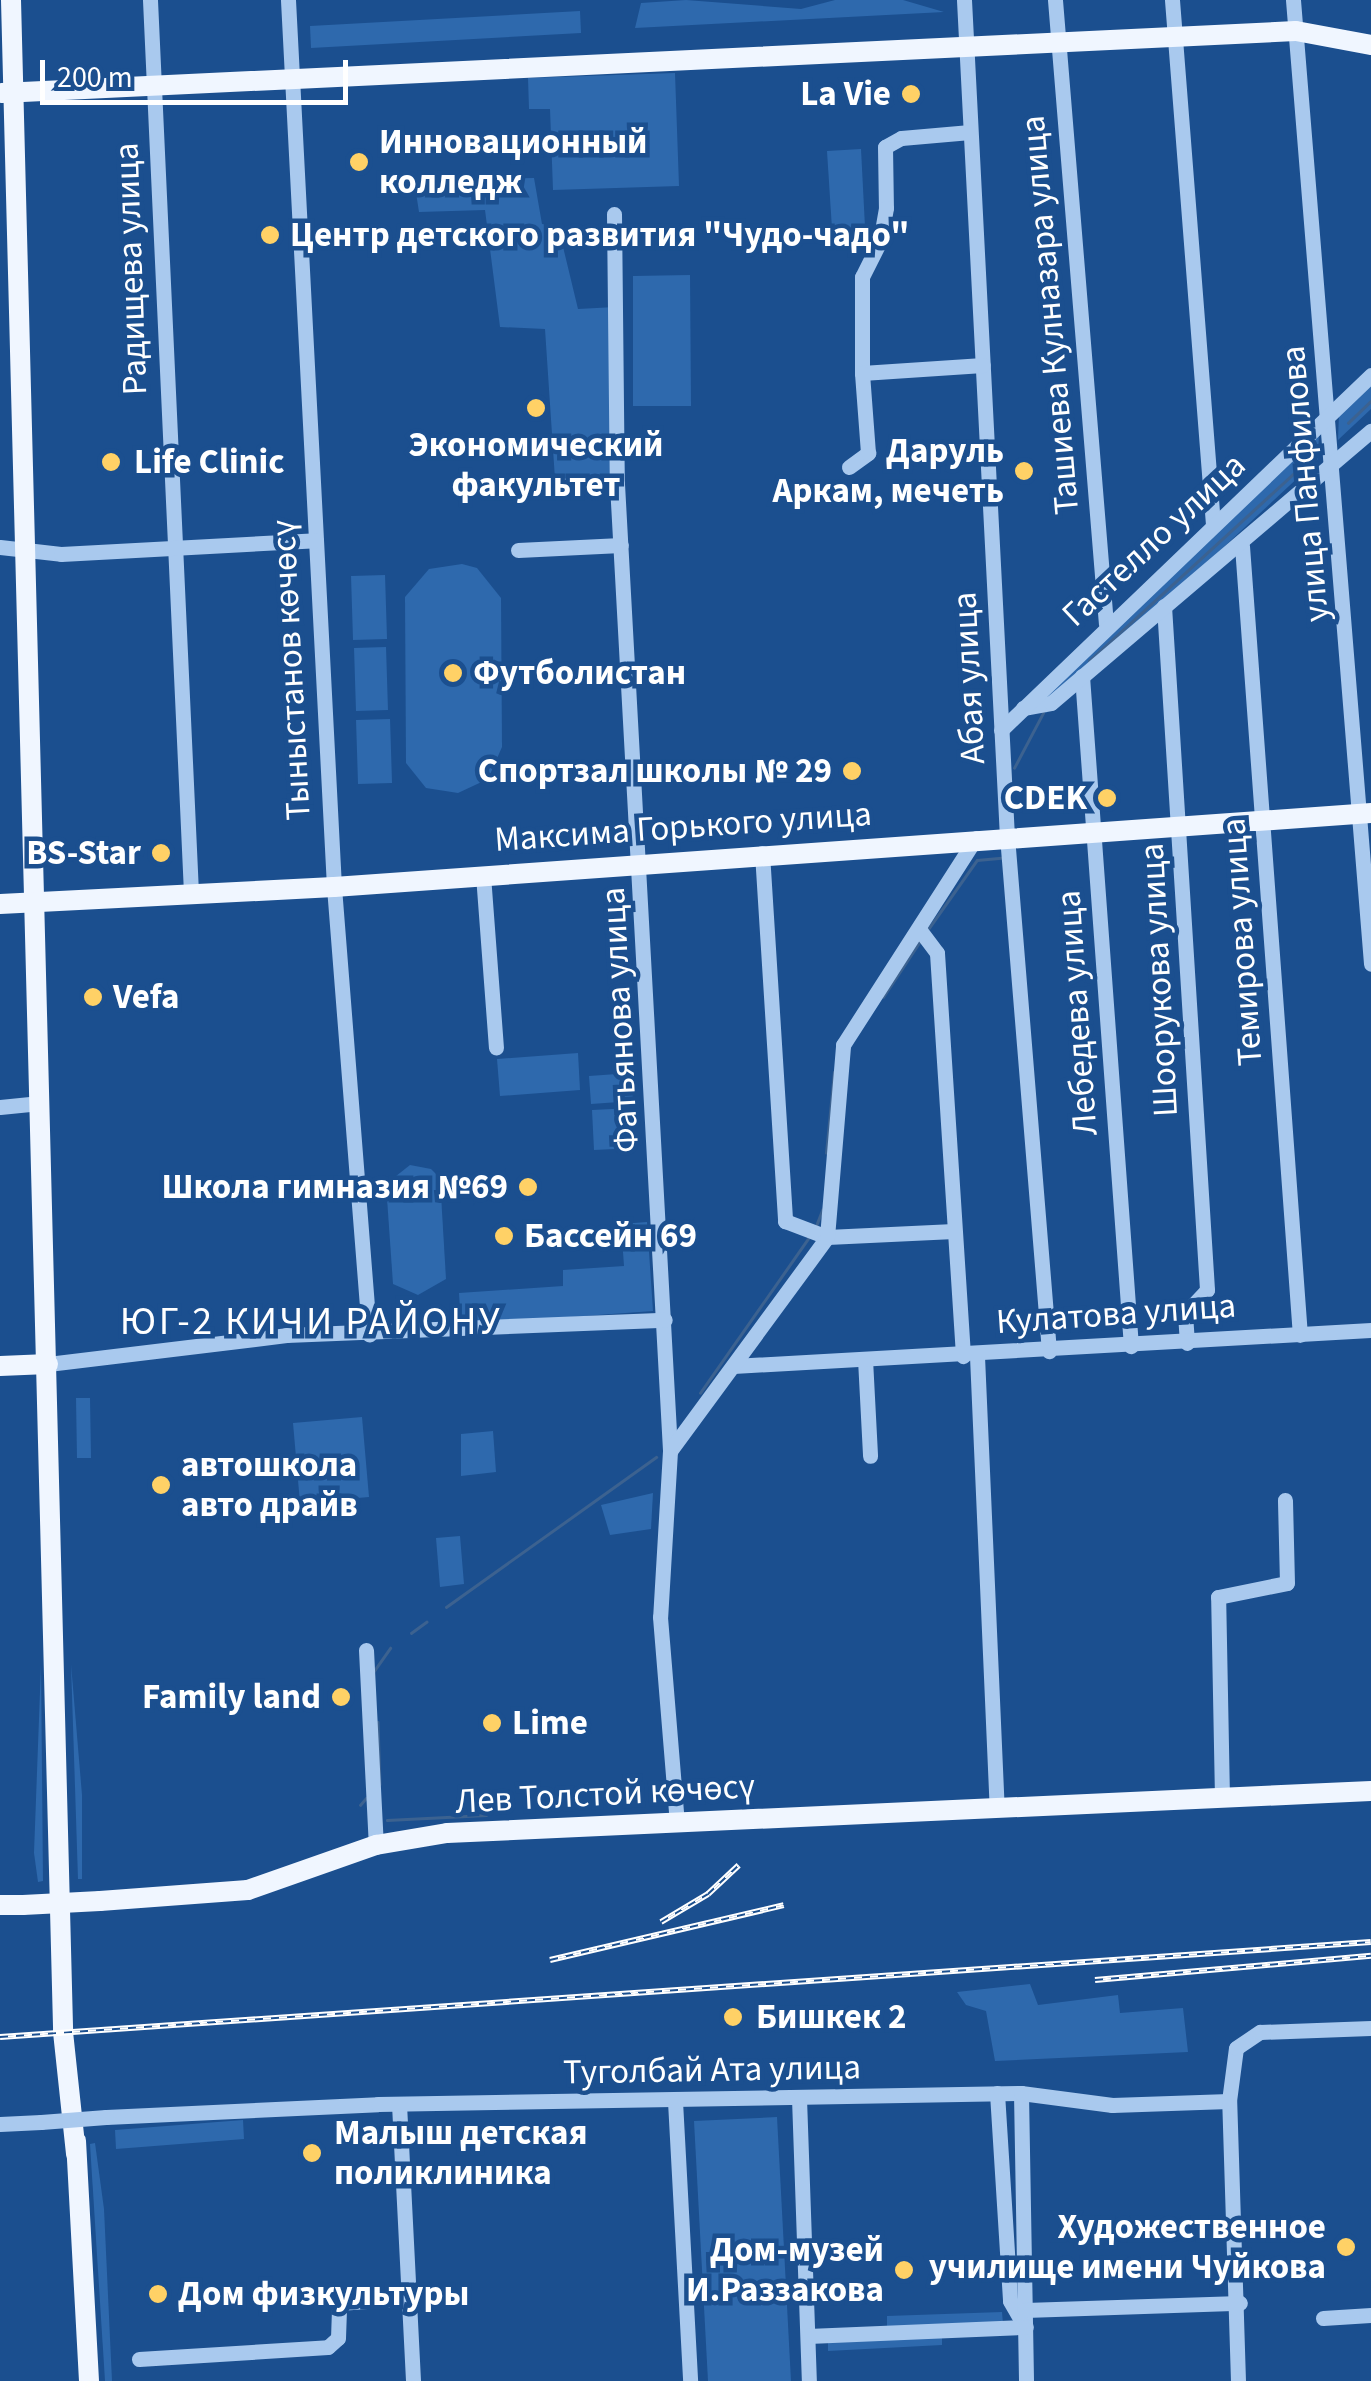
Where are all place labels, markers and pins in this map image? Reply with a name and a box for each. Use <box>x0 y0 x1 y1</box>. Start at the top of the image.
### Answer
place label: La Vie <box>800 73 891 115</box>
marker: La Vie <box>900 83 922 105</box>
place label: Инновационный колледж <box>379 121 648 203</box>
marker: Инновационный колледж <box>348 151 370 173</box>
place label: Центр детского развития "Чудо-чадо" <box>290 214 909 256</box>
marker: Центр детского развития "Чудо-чадо" <box>259 224 281 246</box>
marker: Экономический факультет <box>525 397 547 419</box>
place label: Экономический факультет <box>408 424 664 506</box>
place label: Даруль Аркам, мечеть <box>772 430 1004 512</box>
place label: Life Clinic <box>134 441 285 483</box>
marker: Life Clinic <box>98 449 124 475</box>
marker: Даруль Аркам, мечеть <box>1013 460 1035 482</box>
place label: Футболистан <box>473 652 686 694</box>
marker: Футболистан <box>442 662 464 684</box>
place label: Спортзал школы № 29 <box>478 750 832 792</box>
marker: Спортзал школы № 29 <box>841 760 863 782</box>
place label: CDEK <box>1004 777 1087 819</box>
marker: CDEK <box>1096 787 1118 809</box>
place label: BS-Star <box>26 832 141 874</box>
marker: BS-Star <box>150 842 172 864</box>
place label: Vefa <box>113 976 179 1018</box>
marker: Vefa <box>82 986 104 1008</box>
place label: Школа гимназия №69 <box>161 1166 508 1208</box>
marker: Школа гимназия №69 <box>517 1176 539 1198</box>
place label: Бассейн 69 <box>524 1215 697 1257</box>
marker: Бассейн 69 <box>493 1225 515 1247</box>
place label: автошкола авто драйв <box>181 1444 358 1526</box>
marker: автошкола авто драйв <box>150 1474 172 1496</box>
place label: Family land <box>142 1676 321 1718</box>
marker: Family land <box>330 1686 352 1708</box>
place label: Lime <box>512 1702 588 1744</box>
marker: Lime <box>481 1712 503 1734</box>
place label: Бишкек 2 <box>756 1996 907 2038</box>
marker: Бишкек 2 <box>720 2004 746 2030</box>
place label: Малыш детская поликлиника <box>334 2112 588 2194</box>
marker: Малыш детская поликлиника <box>299 2140 325 2166</box>
place label: Художественное училище имени Чуйкова <box>929 2206 1326 2288</box>
place label: Дом-музей И.Раззакова <box>686 2229 884 2311</box>
marker: Художественное училище имени Чуйкова <box>1335 2236 1357 2258</box>
marker: Дом-музей И.Раззакова <box>893 2259 915 2281</box>
place label: Дом физкультуры <box>178 2273 469 2315</box>
marker: Дом физкультуры <box>147 2283 169 2305</box>

